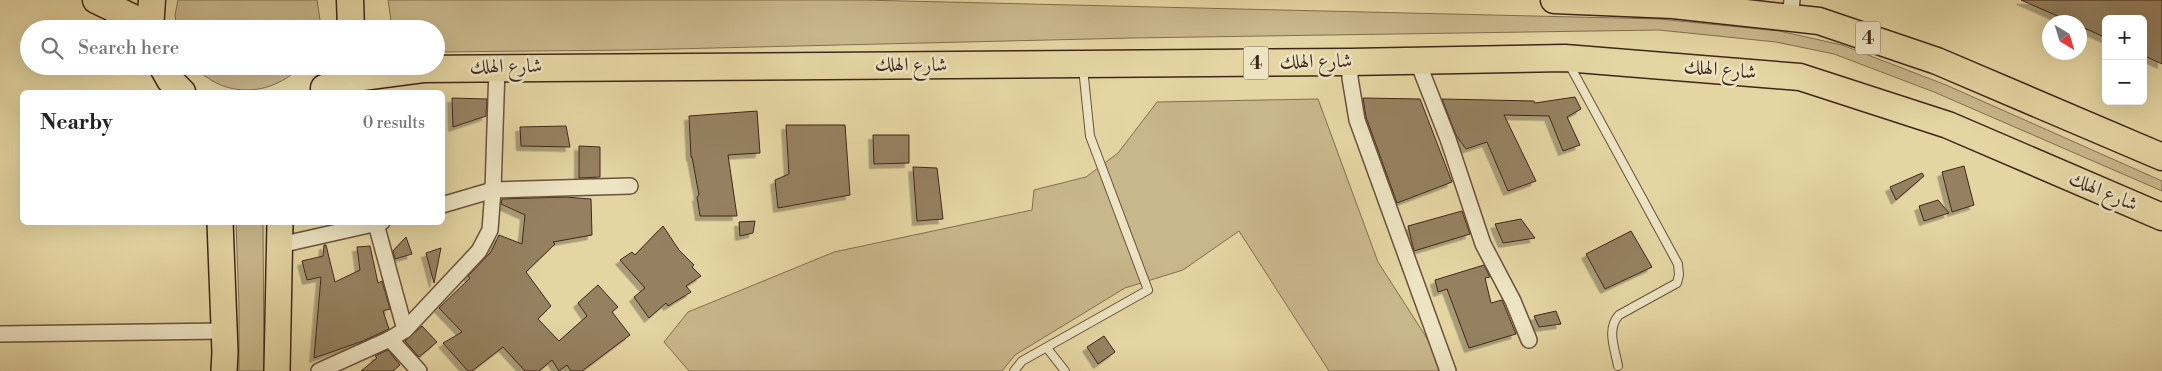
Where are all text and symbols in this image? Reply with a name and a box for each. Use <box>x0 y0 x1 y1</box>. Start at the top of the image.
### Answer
north arrow <box>2042 15 2087 60</box>
map controls <box>2102 15 2147 105</box>
button: + <box>2102 15 2147 60</box>
search box <box>20 20 445 75</box>
road number: 4 <box>1856 22 1880 54</box>
icon: search <box>38 34 66 62</box>
text: Search here <box>78 36 179 60</box>
road number: 4 <box>1244 46 1268 80</box>
street label: شارع الهلك <box>1279 49 1353 79</box>
street label: شارع الهلك <box>875 53 947 82</box>
street label: شارع الهلك <box>469 54 543 84</box>
street label: شارع الهلك <box>1682 54 1757 90</box>
button: − <box>2102 60 2147 105</box>
text: Nearby <box>40 110 113 136</box>
text: 0 results <box>363 113 425 133</box>
street label: شارع الهلك <box>2063 166 2141 221</box>

